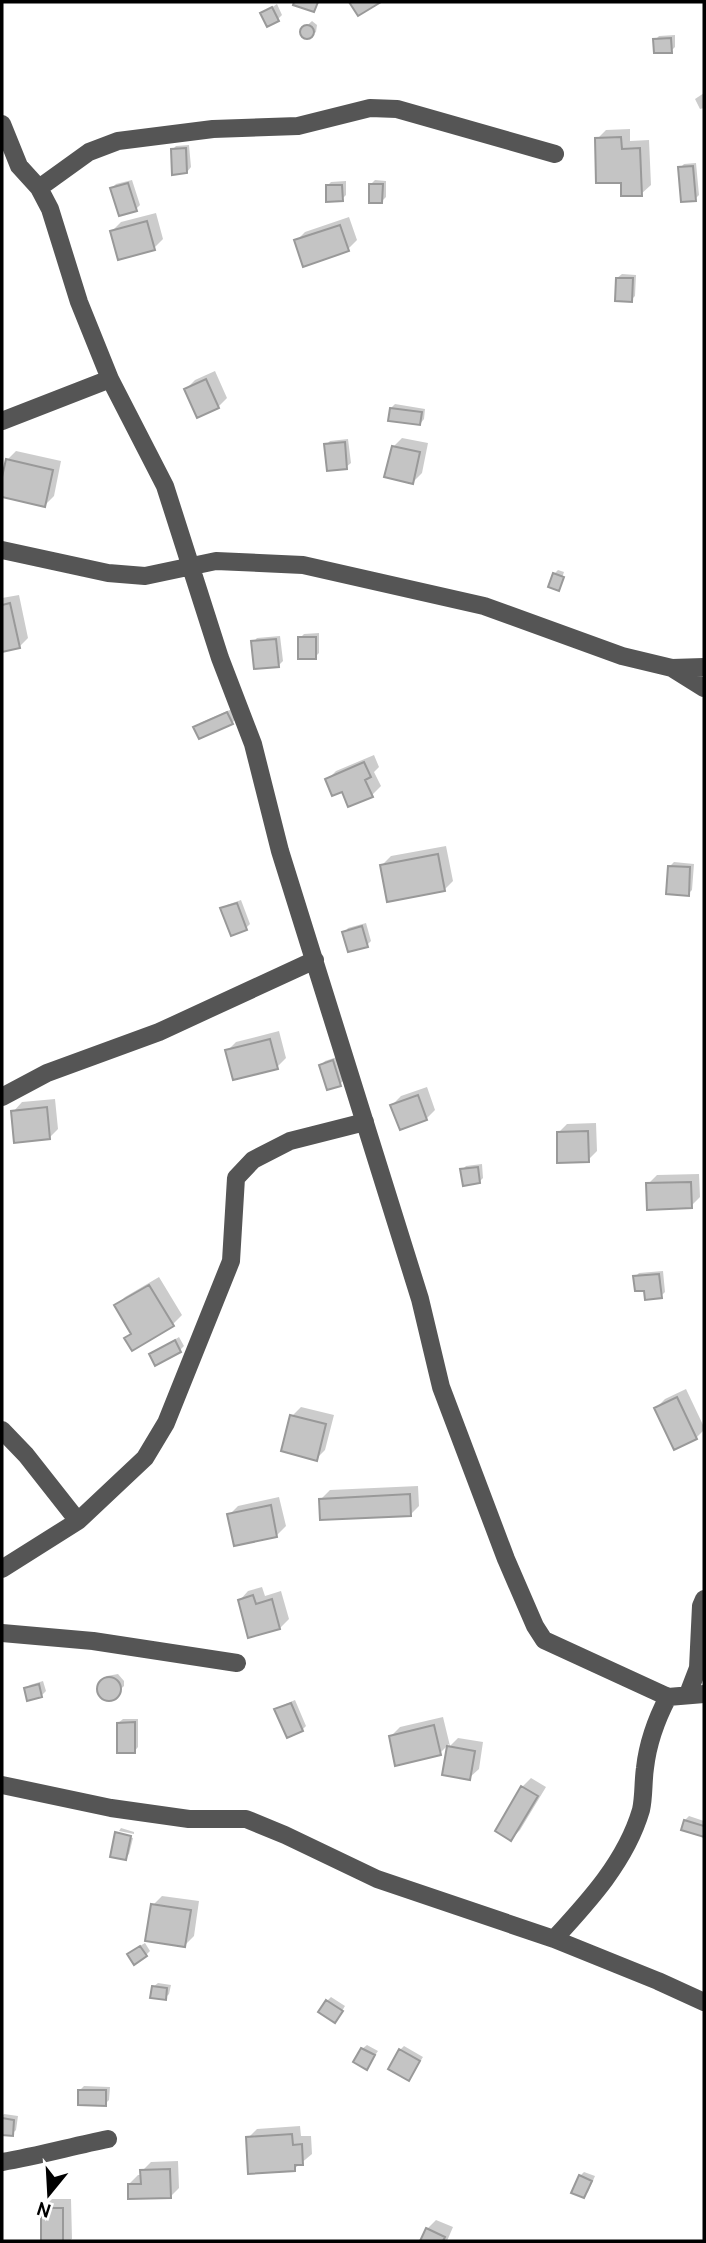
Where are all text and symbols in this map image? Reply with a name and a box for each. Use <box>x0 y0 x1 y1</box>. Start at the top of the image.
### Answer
north arrow <box>14 2159 84 2229</box>
text: N <box>34 2197 54 2223</box>

